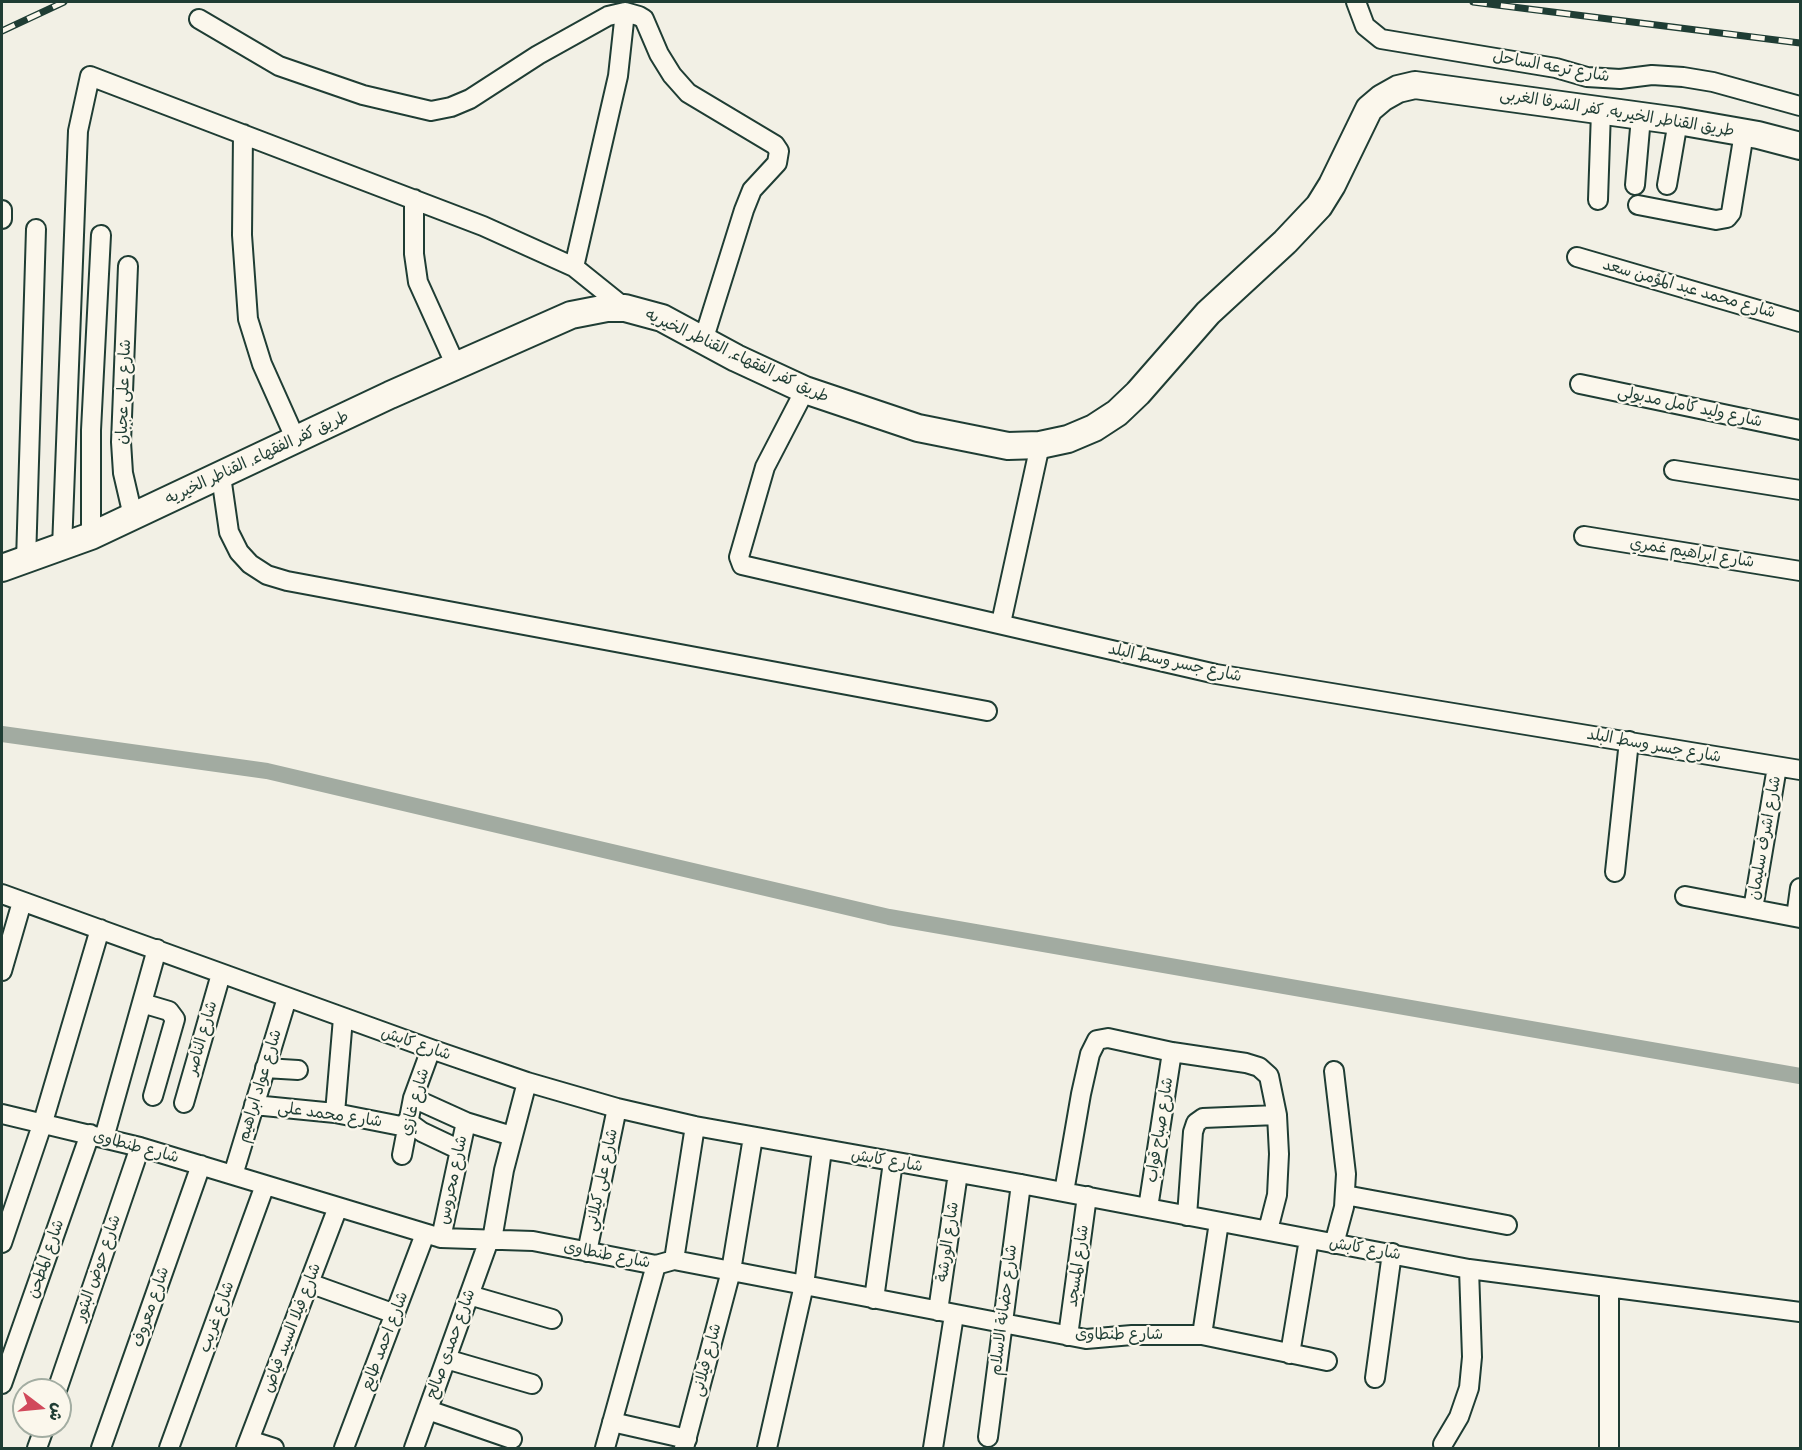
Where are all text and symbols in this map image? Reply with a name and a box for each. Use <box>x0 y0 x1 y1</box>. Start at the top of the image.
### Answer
street label: شارع ترعه الساحل <box>1491 47 1611 87</box>
street label: طريق القناطر الخيريه, كفر الشرفا الغربى <box>1498 85 1736 141</box>
street label: شارع محمد عبد المؤمن سعد <box>1600 255 1778 323</box>
street label: طريق كفر الفقهاء, القناطر الخيريه <box>642 305 832 407</box>
street label: شارع على عجبان <box>113 339 135 445</box>
street label: شارع وليد كامل مدبولى <box>1616 382 1764 432</box>
street label: طريق كفر الفقهاء, القناطر الخيريه <box>162 407 352 509</box>
street label: شارع ابراهيم غمري <box>1628 534 1756 572</box>
street label: شارع جسر وسط البلد <box>1106 639 1244 687</box>
street label: شارع جسر وسط البلد <box>1585 725 1723 767</box>
street label: شارع اشرف سليمان <box>1745 774 1785 902</box>
street label: شارع الناصر <box>182 999 222 1077</box>
street label: شارع كابش <box>379 1023 453 1065</box>
street label: شارع عواد ابراهيم <box>234 1027 286 1145</box>
street label: شارع غازي <box>396 1066 434 1138</box>
street label: شارع صباح قواب <box>1142 1076 1178 1184</box>
street label: شارع محمد على <box>276 1098 384 1132</box>
street label: شارع طنطاوى <box>91 1126 181 1168</box>
street label: شارع على كيلاني <box>582 1127 622 1233</box>
street label: شارع محروس <box>434 1134 472 1226</box>
street label: شارع كابش <box>850 1145 924 1177</box>
street label: شارع الورشة <box>933 1201 963 1283</box>
street label: شارع حوض البثور <box>71 1212 125 1324</box>
street label: شارع المطحن <box>24 1217 68 1301</box>
street label: شارع المسجد <box>1063 1224 1093 1308</box>
street label: شارع كابش <box>1328 1233 1402 1265</box>
street label: شارع طنطاوى <box>562 1237 652 1273</box>
street label: شارع حضانة الاسلام <box>986 1243 1022 1377</box>
street label: شارع فيلا السيد فياض <box>258 1261 326 1395</box>
street label: شارع معروف <box>128 1264 174 1350</box>
street label: شارع غريب <box>195 1279 239 1355</box>
street label: شارع حمدى صالح <box>422 1287 480 1401</box>
street label: شارع احمد طايع <box>357 1289 413 1393</box>
street label: شارع فيلانى <box>688 1321 726 1399</box>
street label: شارع طنطاوى <box>1075 1325 1163 1345</box>
north arrow <box>12 1378 72 1438</box>
text: ش <box>44 1401 70 1424</box>

